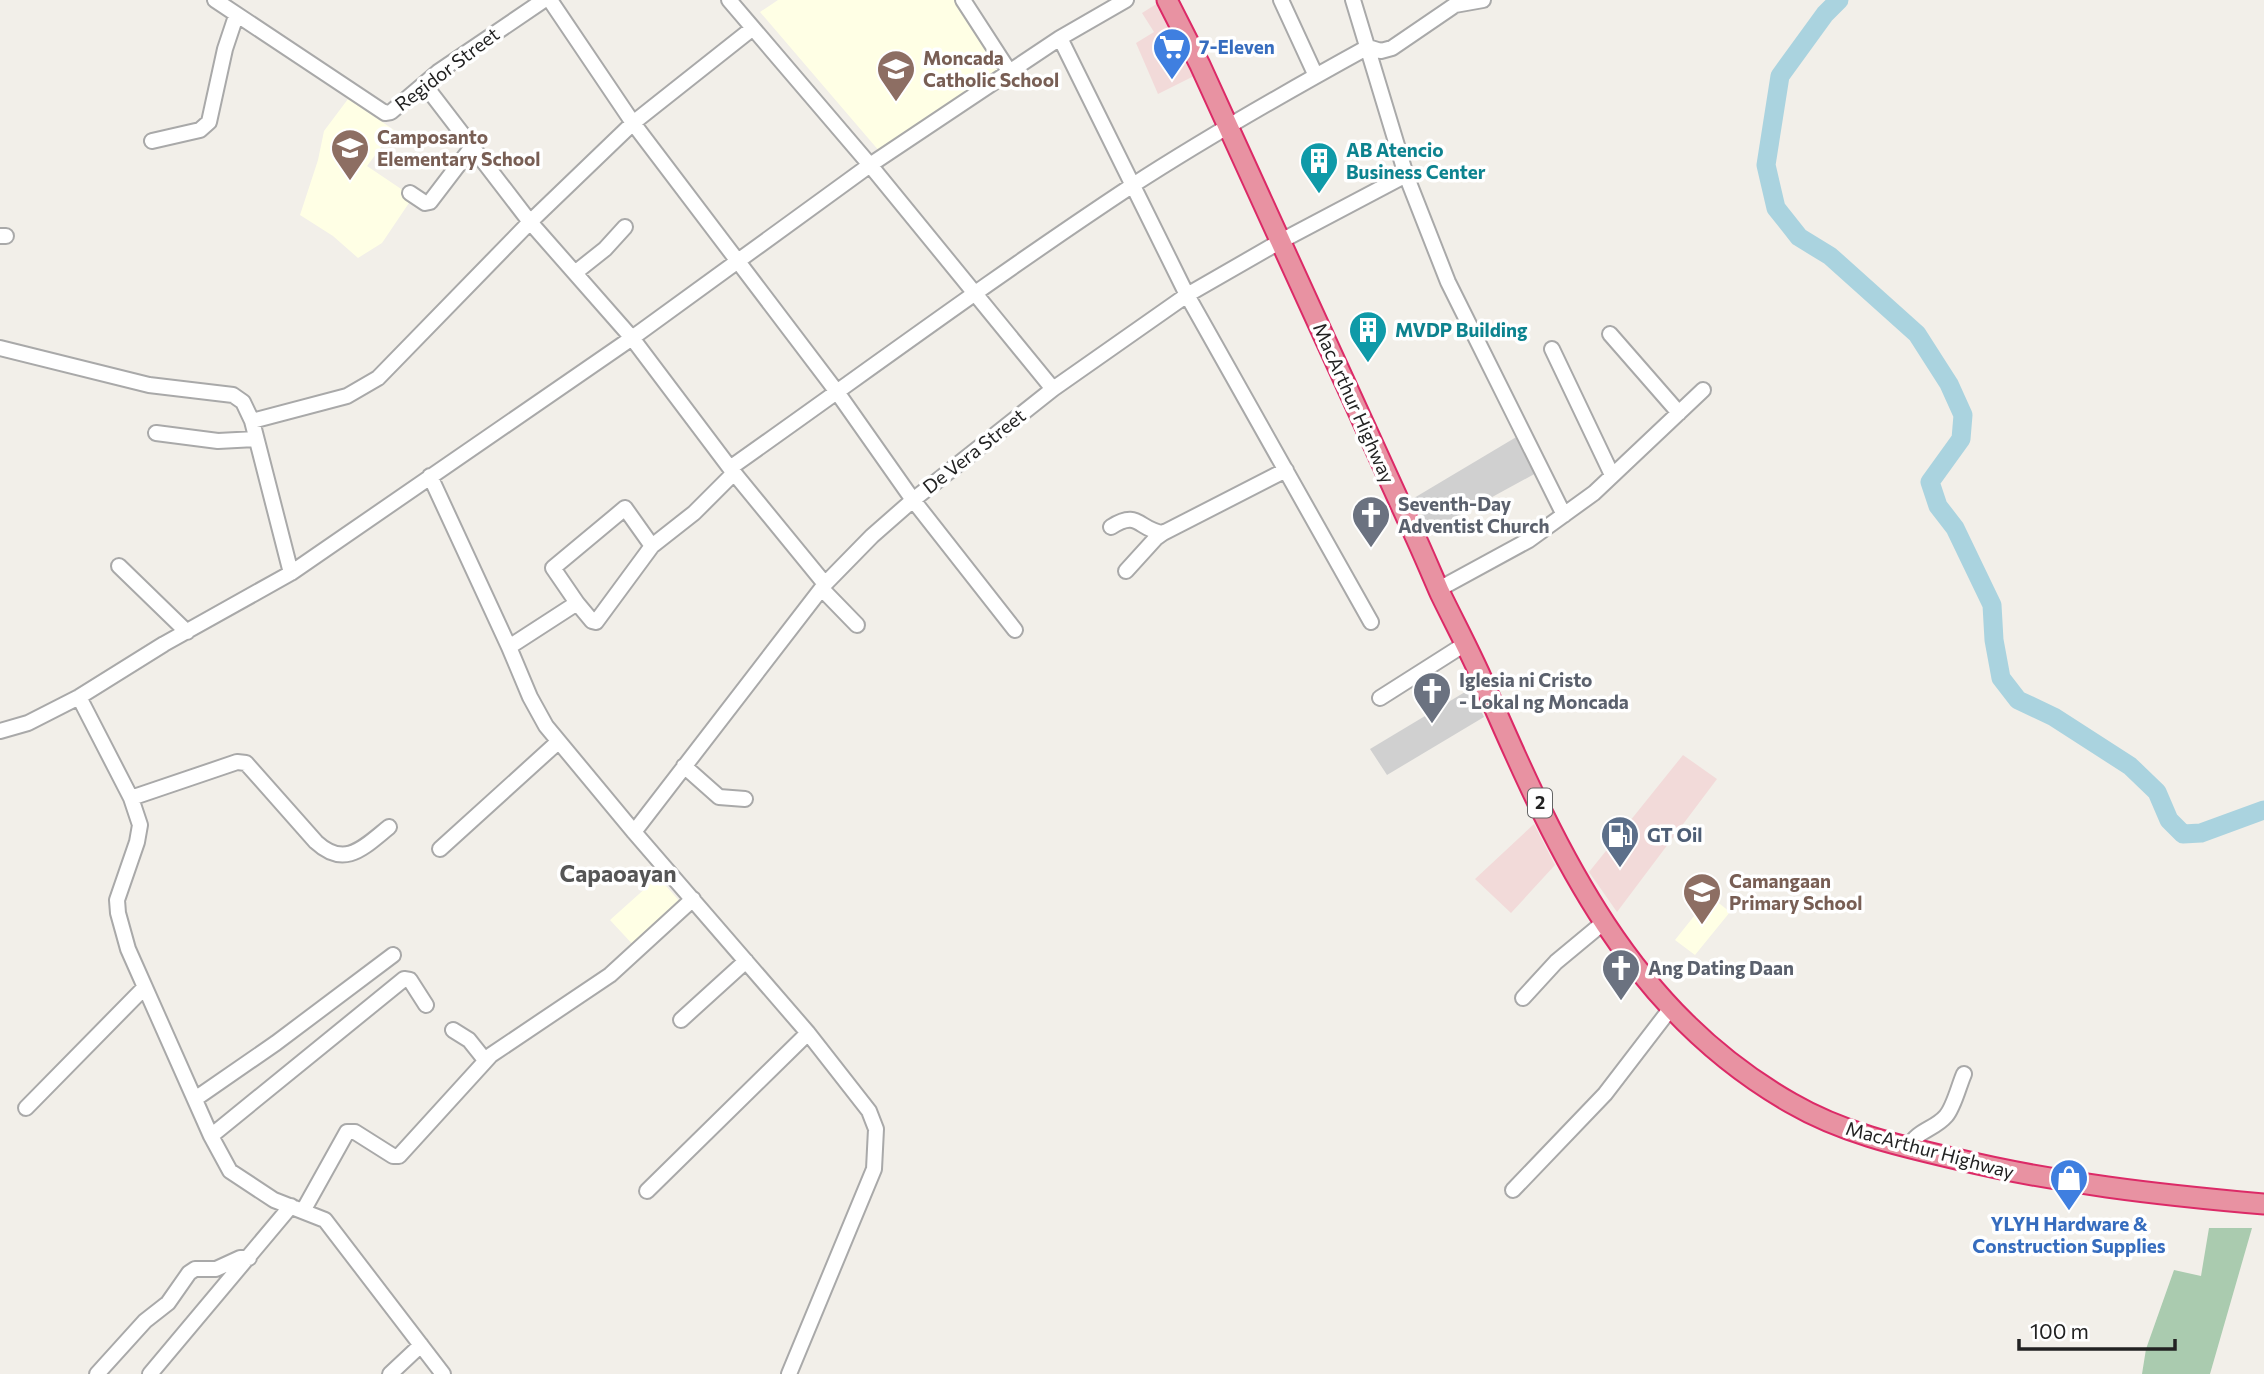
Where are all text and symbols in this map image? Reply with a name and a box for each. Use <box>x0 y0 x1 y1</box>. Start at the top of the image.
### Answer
street label: Regidor Street <box>390 22 504 115</box>
supermarket icon: 7-Eleven <box>1151 26 1193 81</box>
place label: 7-Eleven <box>1199 35 1275 58</box>
place label: Moncada Catholic School <box>923 46 1059 91</box>
school or university icon: Moncada Catholic School <box>875 48 917 103</box>
place label: Camposanto Elementary School <box>377 125 541 170</box>
school or university icon: Camposanto Elementary School <box>329 127 371 182</box>
place label: AB Atencio Business Center <box>1346 138 1486 183</box>
building icon: AB Atencio Business Center <box>1298 140 1340 195</box>
building icon: MVDP Building <box>1347 309 1389 364</box>
place label: MVDP Building <box>1395 318 1528 341</box>
street label: MacArthur Highway <box>1309 319 1400 487</box>
street label: De Vera Street <box>918 403 1030 498</box>
place label: Seventh-Day Adventist Church <box>1398 492 1549 537</box>
church icon: Seventh-Day Adventist Church <box>1350 494 1392 549</box>
place label: Iglesia ni Cristo - Lokal ng Moncada <box>1459 668 1629 713</box>
church icon: Iglesia ni Cristo - Lokal ng Moncada <box>1411 670 1453 725</box>
road number: 2 <box>1528 788 1552 818</box>
fuel station icon: GT Oil <box>1599 814 1641 869</box>
place label: GT Oil <box>1647 823 1702 846</box>
district label: Capaoayan <box>560 859 676 887</box>
place label: Camangaan Primary School <box>1729 869 1862 914</box>
school or university icon: Camangaan Primary School <box>1681 871 1723 926</box>
church icon: Ang Dating Daan <box>1600 947 1642 1002</box>
place label: Ang Dating Daan <box>1648 956 1794 979</box>
street label: MacArthur Highway <box>1843 1116 2017 1183</box>
shop icon: YLYH Hardware & Construction Supplies <box>2048 1157 2090 1212</box>
place label: YLYH Hardware & Construction Supplies <box>1972 1212 2166 1257</box>
scale bar <box>2019 1308 2175 1352</box>
text: 100 m <box>2030 1318 2089 1343</box>

